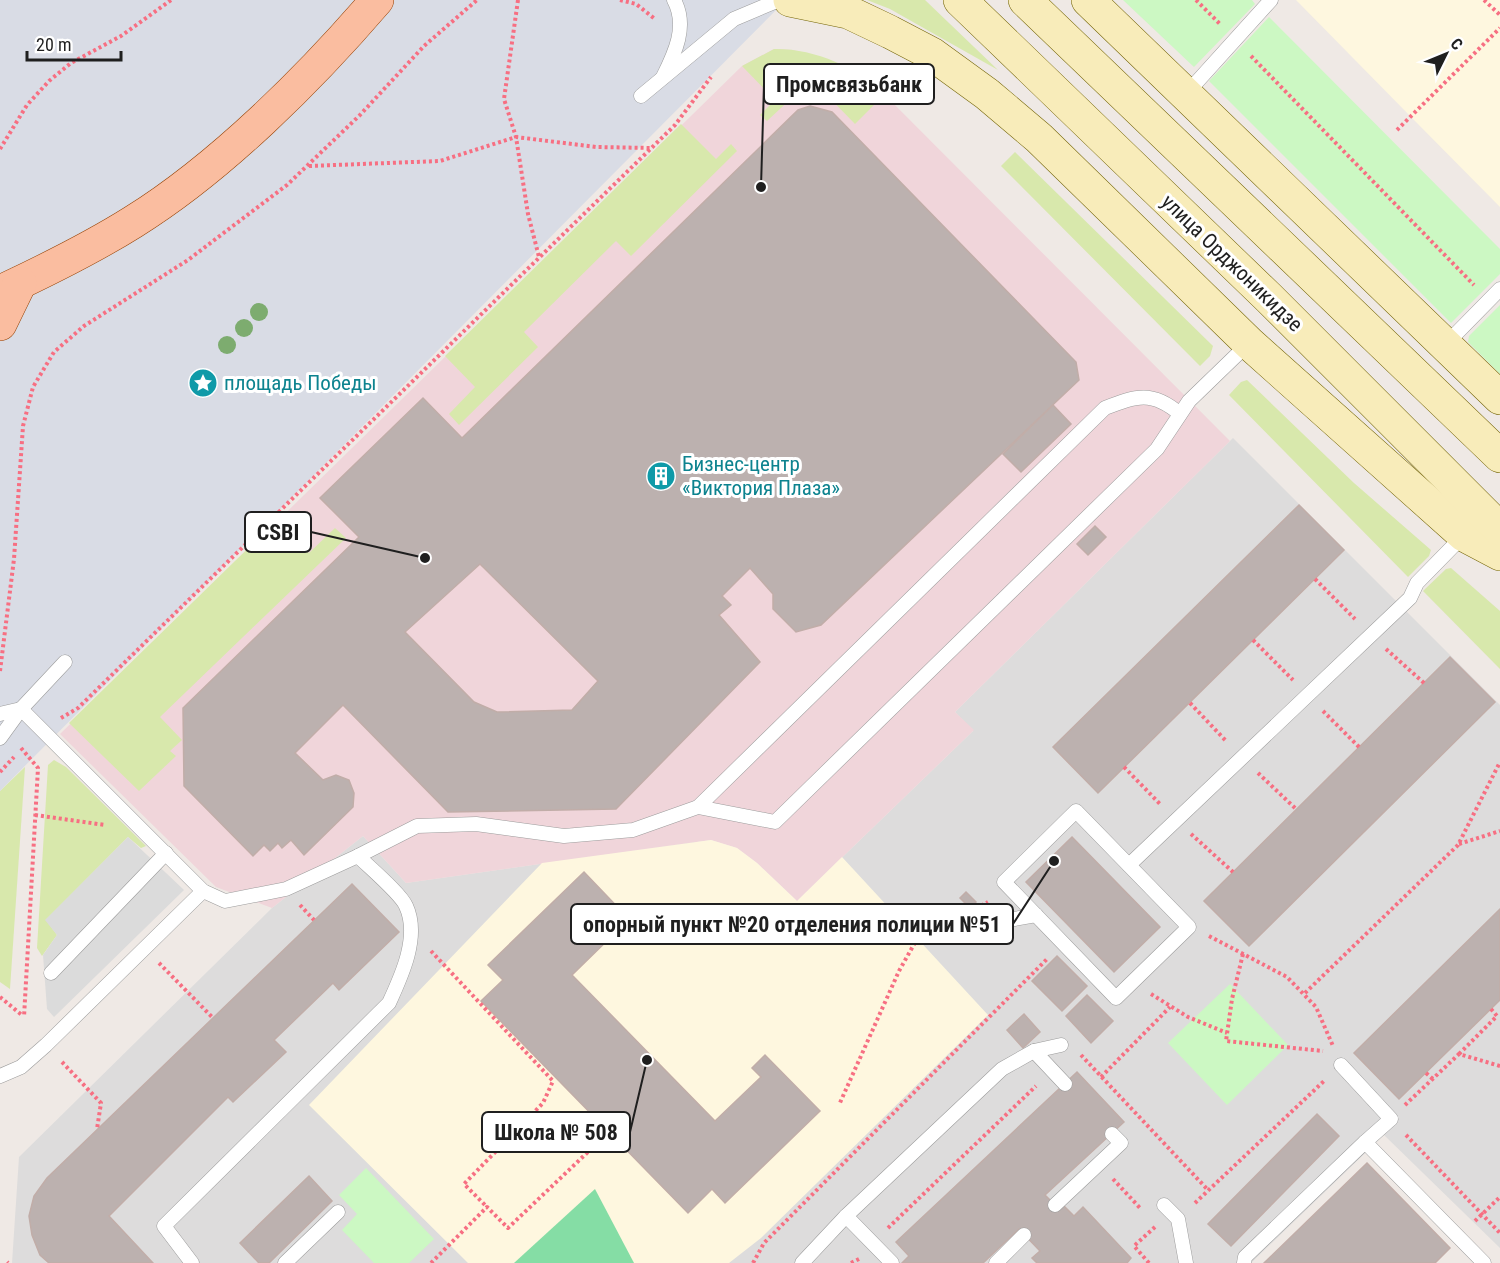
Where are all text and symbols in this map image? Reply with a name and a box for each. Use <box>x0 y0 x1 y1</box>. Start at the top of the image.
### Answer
scale bar <box>27 24 122 62</box>
north arrow <box>1416 24 1476 84</box>
text: 20 m <box>36 34 71 55</box>
text: С <box>1447 34 1467 54</box>
callout: Промсвязьбанк <box>764 64 934 104</box>
text: Промсвязьбанк <box>776 72 922 97</box>
street label: улица Орджоникидзе <box>1157 190 1308 337</box>
place icon: площадь Победы <box>187 367 219 399</box>
place label: площадь Победы <box>224 371 376 395</box>
place label: Бизнес-центр «Виктория Плаза» <box>682 452 840 500</box>
building icon: Бизнес-центр «Виктория Плаза» <box>645 460 677 492</box>
callout: CSBI <box>245 512 311 552</box>
text: CSBI <box>257 520 299 545</box>
callout: опорный пункт №20 отделения полиции №51 <box>571 904 1013 944</box>
text: опорный пункт №20 отделения полиции №51 <box>583 912 1001 937</box>
callout: Школа № 508 <box>482 1112 630 1152</box>
text: Школа № 508 <box>494 1120 618 1145</box>

